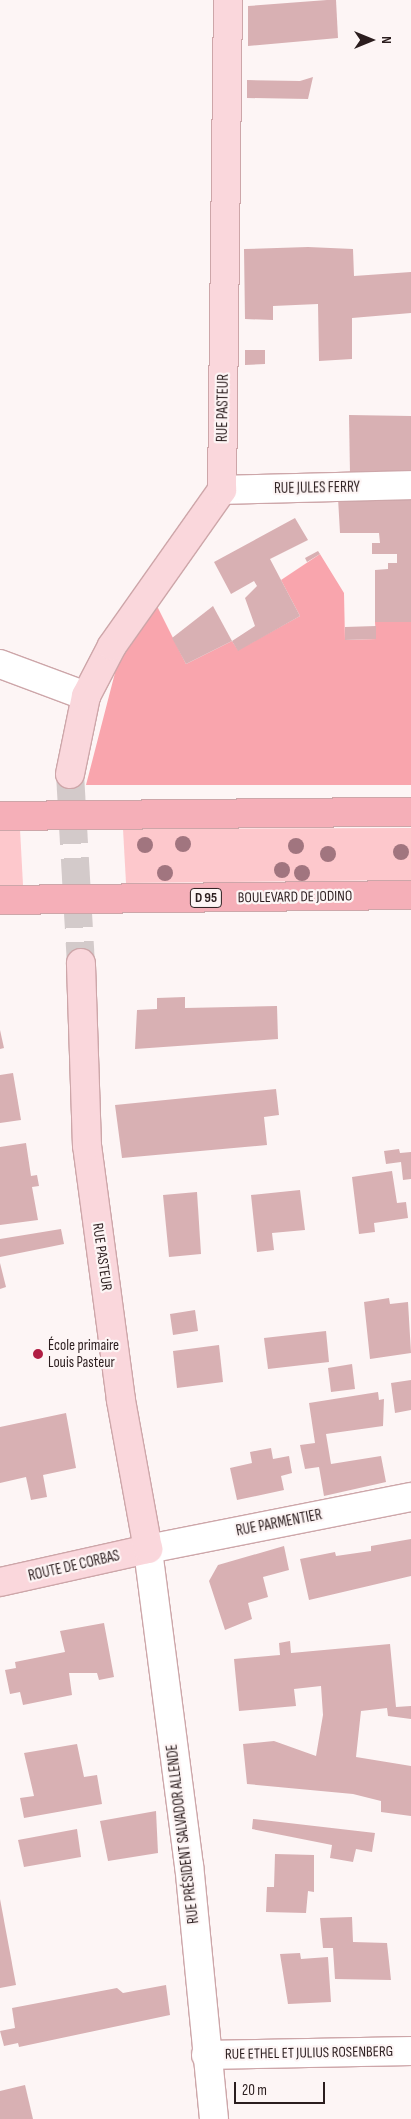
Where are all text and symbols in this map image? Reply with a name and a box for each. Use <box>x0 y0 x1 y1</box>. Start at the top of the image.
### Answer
north arrow <box>346 15 396 65</box>
text: N <box>378 36 395 44</box>
street label: RUE PASTEUR <box>213 374 233 442</box>
street label: RUE JULES FERRY <box>274 478 360 498</box>
road number: D 95 <box>190 886 222 910</box>
street label: BOULEVARD DE JODINO <box>238 887 352 907</box>
street label: RUE PASTEUR <box>88 1222 116 1292</box>
place label: École primaire Louis Pasteur <box>48 1336 119 1371</box>
marker: École primaire Louis Pasteur <box>32 1348 44 1360</box>
street label: RUE PARMENTIER <box>235 1506 323 1540</box>
street label: ROUTE DE CORBAS <box>27 1547 121 1585</box>
street label: RUE PRÉSIDENT SALVADOR ALLENDE <box>163 1743 203 1925</box>
street label: RUE ETHEL ET JULIUS ROSENBERG <box>225 2043 393 2063</box>
scale bar <box>236 2072 327 2104</box>
text: 20 m <box>242 2081 267 2100</box>

